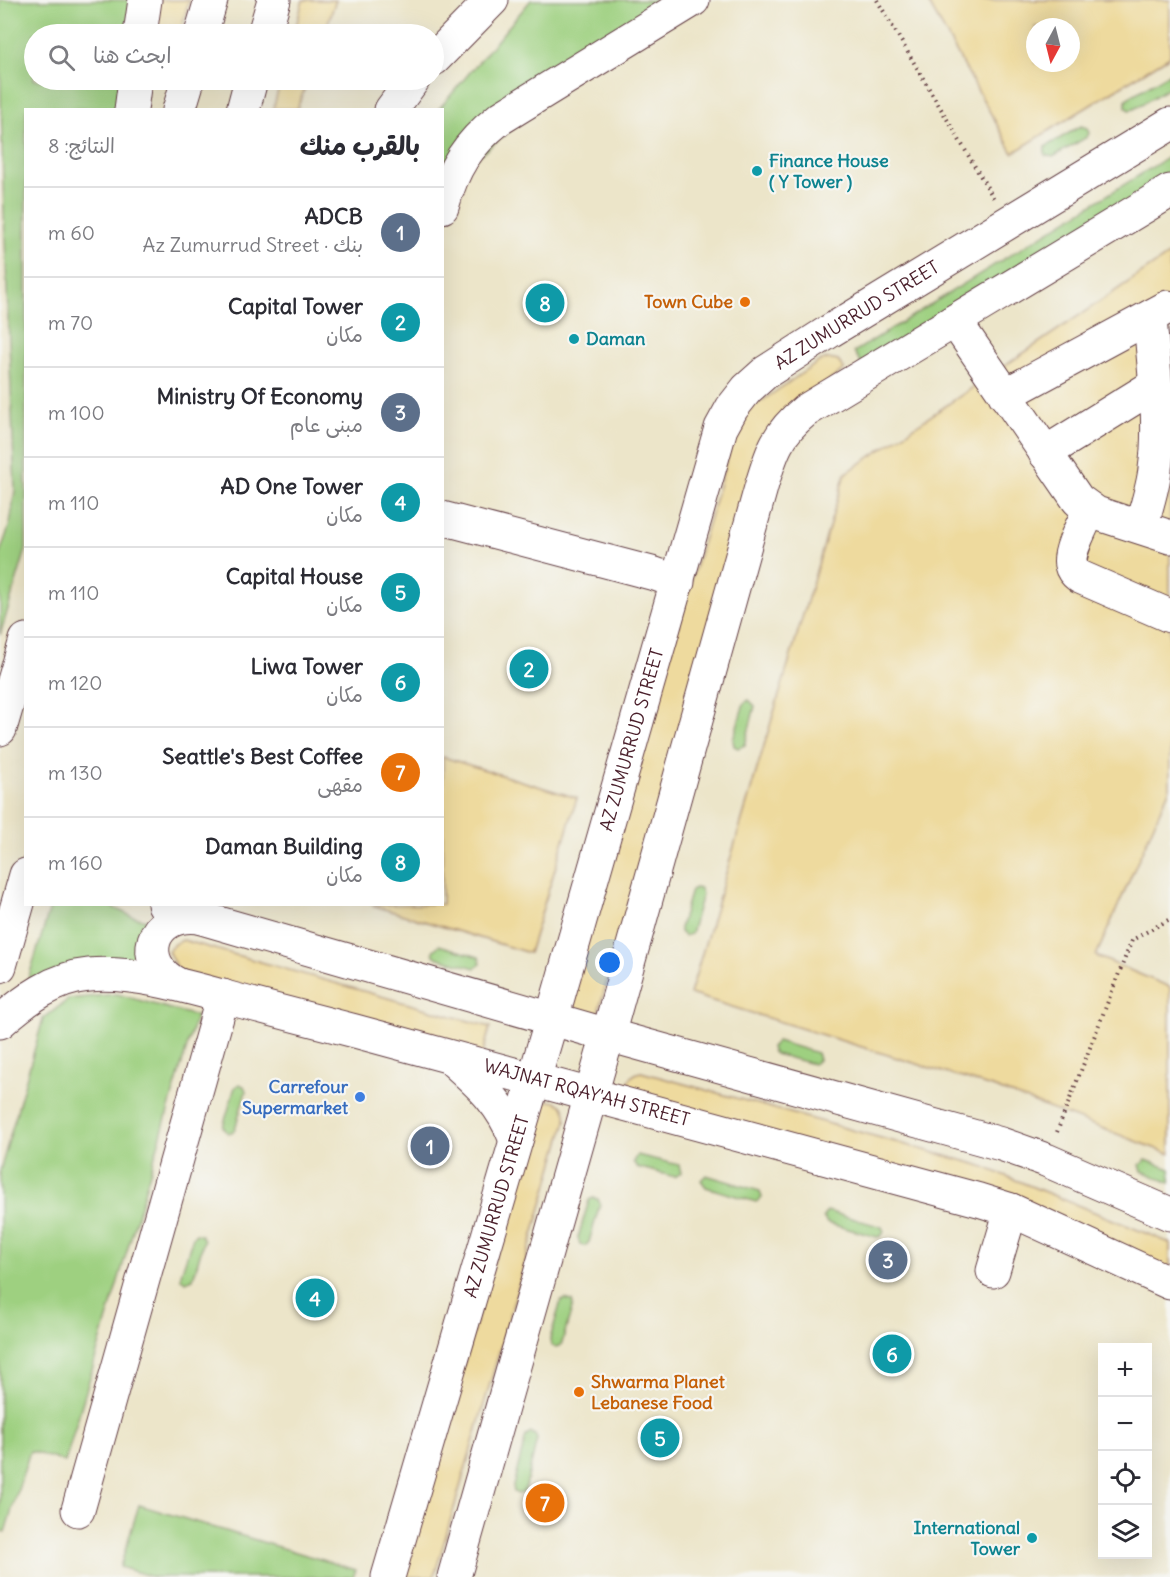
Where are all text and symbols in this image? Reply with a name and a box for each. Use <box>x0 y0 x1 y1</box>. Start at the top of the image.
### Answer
north arrow <box>1026 18 1080 72</box>
search box <box>24 24 444 90</box>
icon: search <box>45 41 78 74</box>
text: ابحث هنا <box>93 41 172 69</box>
text: بالقرب منك <box>300 129 420 162</box>
text: النتائج: 8 <box>48 133 115 158</box>
place label: Finance House ( Y Tower ) <box>769 149 889 193</box>
marker: Finance House ( Y Tower ) <box>750 164 764 178</box>
text: ADCB <box>304 202 363 230</box>
text: 60 m <box>48 220 95 245</box>
text: 1 <box>397 220 404 245</box>
text: بنك · Az Zumurrud Street <box>143 232 363 257</box>
street label: AZ ZUMURRUD STREET <box>770 255 943 374</box>
pin: 8 <box>526 280 564 326</box>
place label: Town Cube <box>644 290 733 313</box>
text: Capital Tower <box>228 292 363 320</box>
marker: Town Cube <box>738 295 752 309</box>
text: 70 m <box>48 310 93 335</box>
text: 2 <box>395 310 406 335</box>
text: مكان <box>326 322 363 347</box>
place label: Daman <box>586 327 646 350</box>
marker: Daman <box>567 332 581 346</box>
text: Ministry Of Economy <box>156 382 363 410</box>
text: 100 m <box>48 400 105 425</box>
text: 3 <box>395 400 406 425</box>
text: مبنى عام <box>290 412 363 437</box>
text: AD One Tower <box>221 472 363 500</box>
text: 110 m <box>48 490 99 515</box>
text: 4 <box>395 490 406 515</box>
text: مكان <box>326 502 363 527</box>
text: Capital House <box>226 562 363 590</box>
text: 110 m <box>48 580 99 605</box>
text: 5 <box>395 580 406 605</box>
text: مكان <box>326 592 363 617</box>
pin: 2 <box>510 646 548 692</box>
street label: AZ ZUMURRUD STREET <box>594 646 668 834</box>
text: Liwa Tower <box>250 652 363 680</box>
text: 120 m <box>48 670 102 695</box>
text: 6 <box>395 670 406 695</box>
text: مكان <box>326 682 363 707</box>
text: Seattle's Best Coffee <box>162 742 363 770</box>
text: 130 m <box>48 760 103 785</box>
text: 7 <box>396 760 405 785</box>
text: مقهى <box>317 772 363 797</box>
text: Daman Building <box>205 832 363 860</box>
text: 160 m <box>48 850 103 875</box>
text: 8 <box>395 850 406 875</box>
text: مكان <box>326 862 363 887</box>
your location <box>595 948 624 977</box>
street label: WAJNAT RQAY'AH STREET <box>481 1054 692 1131</box>
place label: Carrefour Supermarket <box>242 1075 349 1119</box>
marker: Carrefour Supermarket <box>353 1090 367 1104</box>
street label: AZ ZUMURRUD STREET <box>459 1112 534 1300</box>
pin: 1 <box>410 1124 450 1168</box>
pin: 3 <box>868 1238 908 1282</box>
pin: 4 <box>296 1276 334 1320</box>
pin: 6 <box>872 1332 912 1376</box>
map controls <box>1098 1343 1152 1559</box>
button: + <box>1098 1343 1152 1397</box>
place label: Shwarma Planet Lebanese Food <box>591 1370 726 1414</box>
marker: Shwarma Planet Lebanese Food <box>572 1385 586 1399</box>
button: − <box>1098 1397 1152 1451</box>
pin: 5 <box>640 1416 680 1460</box>
button: locate <box>1098 1451 1152 1505</box>
pin: 7 <box>526 1480 564 1526</box>
button: layers <box>1098 1505 1152 1559</box>
place label: International Tower <box>913 1516 1021 1560</box>
marker: International Tower <box>1025 1531 1039 1545</box>

